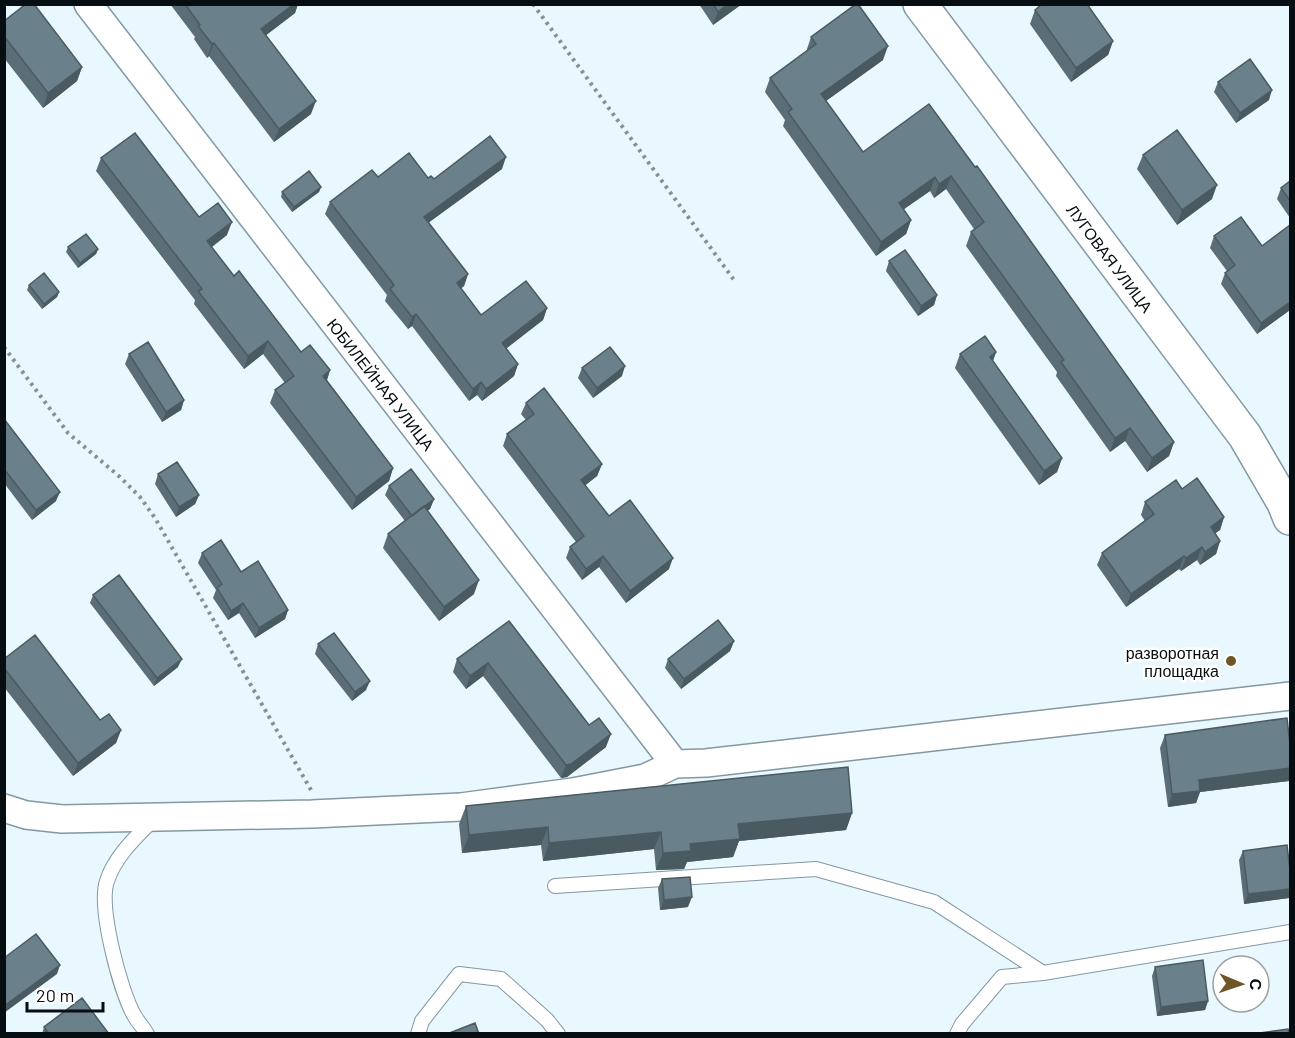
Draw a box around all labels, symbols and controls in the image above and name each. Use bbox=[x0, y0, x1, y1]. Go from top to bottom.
street label: ЛУГОВАЯ УЛИЦА bbox=[1063, 200, 1157, 316]
street label: ЮБИЛЕЙНАЯ УЛИЦА bbox=[324, 314, 439, 454]
place label: разворотная площадка bbox=[1126, 643, 1219, 680]
marker: разворотная площадка bbox=[1224, 654, 1238, 668]
north arrow bbox=[1211, 954, 1271, 1014]
scale bar bbox=[27, 975, 104, 1013]
text: С bbox=[1247, 978, 1266, 991]
text: 20 m bbox=[36, 984, 74, 1006]

